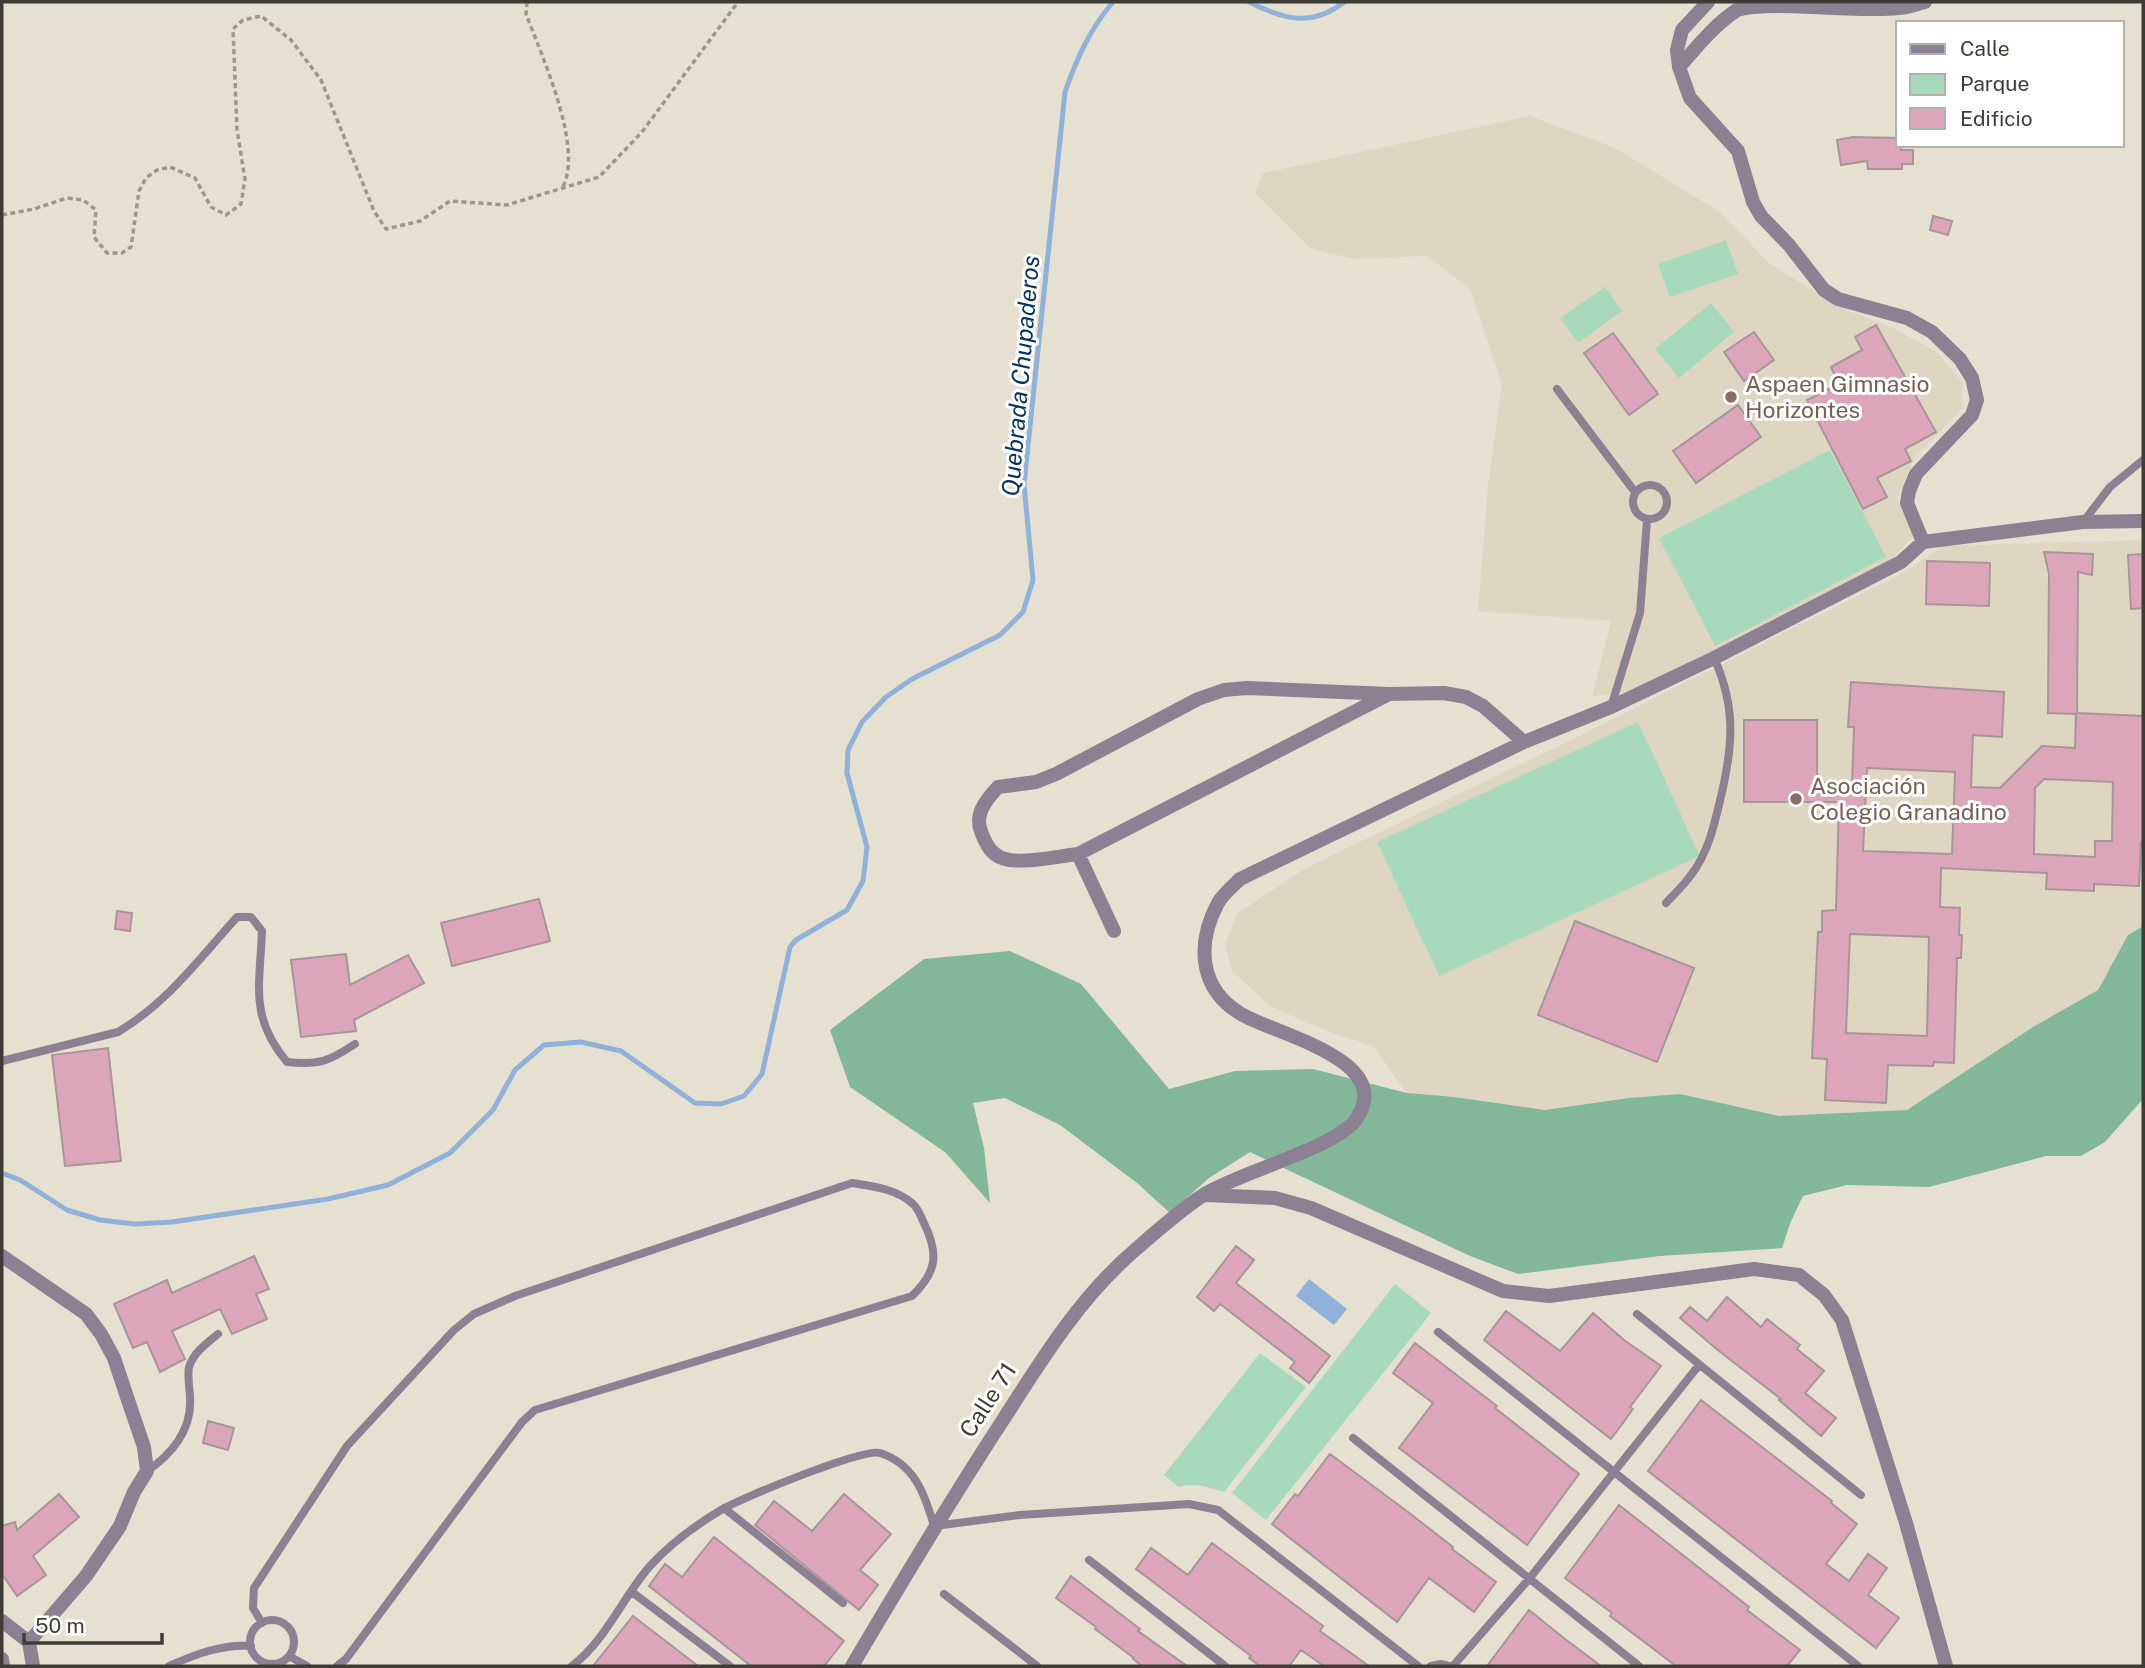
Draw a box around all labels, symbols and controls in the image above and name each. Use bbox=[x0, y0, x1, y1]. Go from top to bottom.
legend bbox=[1896, 21, 2124, 147]
text: Calle bbox=[1960, 36, 2010, 61]
text: Parque bbox=[1960, 71, 2029, 96]
text: Edificio bbox=[1960, 106, 2033, 131]
water label: Quebrada Chupaderos bbox=[996, 254, 1045, 497]
place label: Aspaen Gimnasio Horizontes bbox=[1745, 370, 1930, 423]
marker: Aspaen Gimnasio Horizontes bbox=[1723, 389, 1739, 405]
place label: Asociación Colegio Granadino bbox=[1810, 772, 2007, 825]
marker: Asociación Colegio Granadino bbox=[1788, 791, 1804, 807]
street label: Calle 71 bbox=[954, 1357, 1022, 1442]
scale bar bbox=[24, 1602, 163, 1646]
text: 50 m bbox=[35, 1613, 85, 1638]

